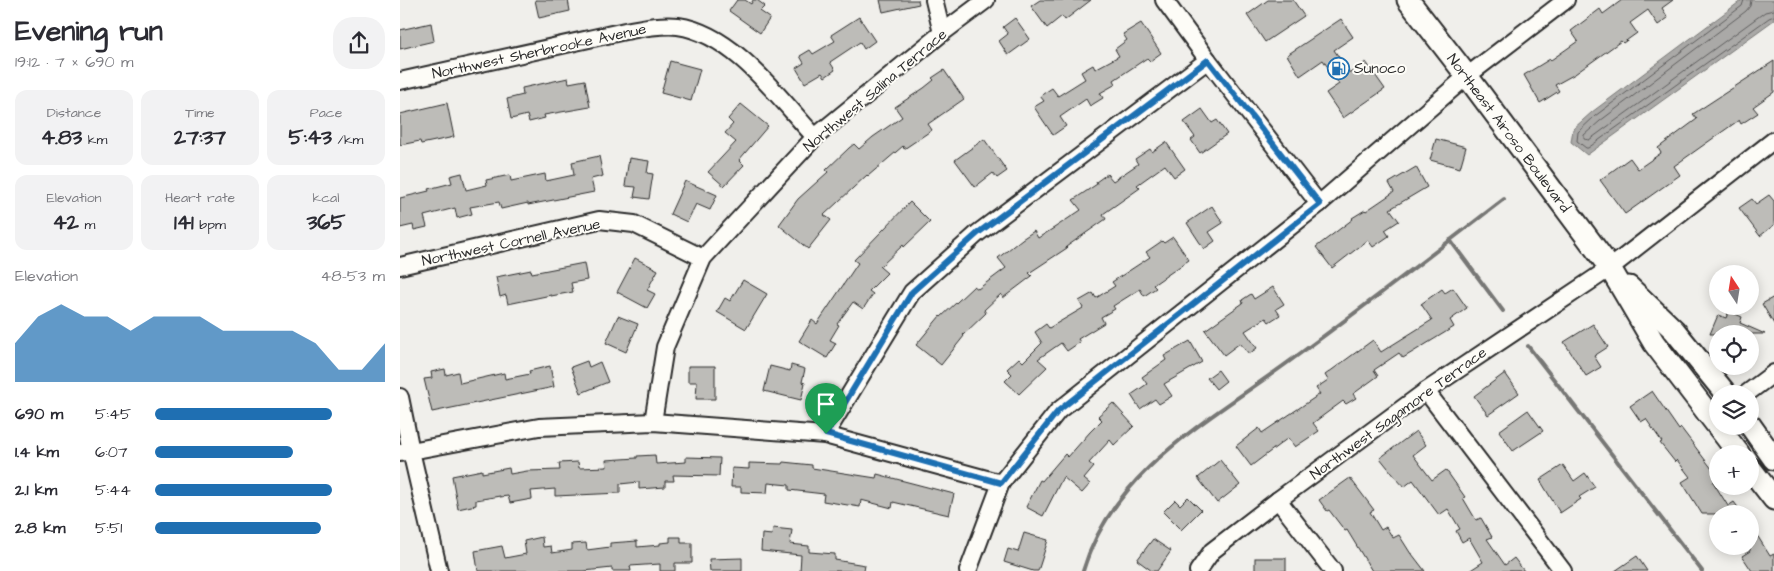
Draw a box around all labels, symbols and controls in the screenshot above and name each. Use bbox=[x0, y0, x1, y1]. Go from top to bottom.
text: Evening run bbox=[15, 12, 163, 51]
button: share bbox=[333, 17, 385, 69]
street label: Northwest Sherbrooke Avenue bbox=[430, 18, 648, 84]
street label: Northwest Salina Terrace bbox=[799, 24, 952, 157]
street label: Northeast Airoso Boulevard bbox=[1442, 49, 1576, 217]
text: 19:12 · 7 × 690 m bbox=[15, 51, 133, 73]
fuel station icon: Sunoco bbox=[1326, 56, 1350, 80]
place label: Sunoco bbox=[1354, 58, 1406, 79]
text: Distance bbox=[47, 103, 101, 123]
text: Time bbox=[185, 103, 215, 123]
text: Pace bbox=[310, 103, 342, 123]
text: 4.83 bbox=[41, 123, 82, 152]
text: 27:37 bbox=[174, 123, 226, 152]
text: 5:43 bbox=[289, 123, 332, 152]
text: km bbox=[82, 130, 107, 150]
text: /km bbox=[332, 130, 363, 150]
text: Elevation bbox=[46, 188, 102, 208]
text: Heart rate bbox=[165, 188, 235, 208]
text: kcal bbox=[313, 188, 339, 208]
text: 42 bbox=[53, 208, 79, 237]
text: 141 bbox=[174, 208, 194, 237]
text: 365 bbox=[307, 208, 345, 237]
street label: Northwest Cornell Avenue bbox=[420, 213, 602, 272]
text: m bbox=[79, 215, 95, 235]
text: bpm bbox=[194, 215, 226, 235]
text: Elevation bbox=[15, 265, 78, 287]
text: 48–53 m bbox=[320, 265, 385, 287]
north arrow bbox=[1709, 265, 1759, 315]
map controls bbox=[1709, 265, 1759, 555]
button: locate bbox=[1709, 325, 1759, 375]
street label: Northwest Sagamore Terrace bbox=[1306, 342, 1492, 486]
pin bbox=[805, 383, 847, 434]
button: layers bbox=[1709, 385, 1759, 435]
icon: arrive bbox=[812, 390, 840, 418]
text: 690 m bbox=[15, 403, 63, 425]
text: 5:45 bbox=[95, 403, 131, 425]
text: 1.4 km bbox=[15, 441, 59, 463]
text: 6:07 bbox=[95, 441, 128, 463]
button: + bbox=[1709, 445, 1759, 495]
text: 2.1 km bbox=[15, 479, 57, 501]
text: 5:44 bbox=[95, 479, 131, 501]
button: − bbox=[1709, 505, 1759, 555]
text: 2.8 km bbox=[15, 517, 65, 539]
text: 5:51 bbox=[95, 517, 122, 539]

